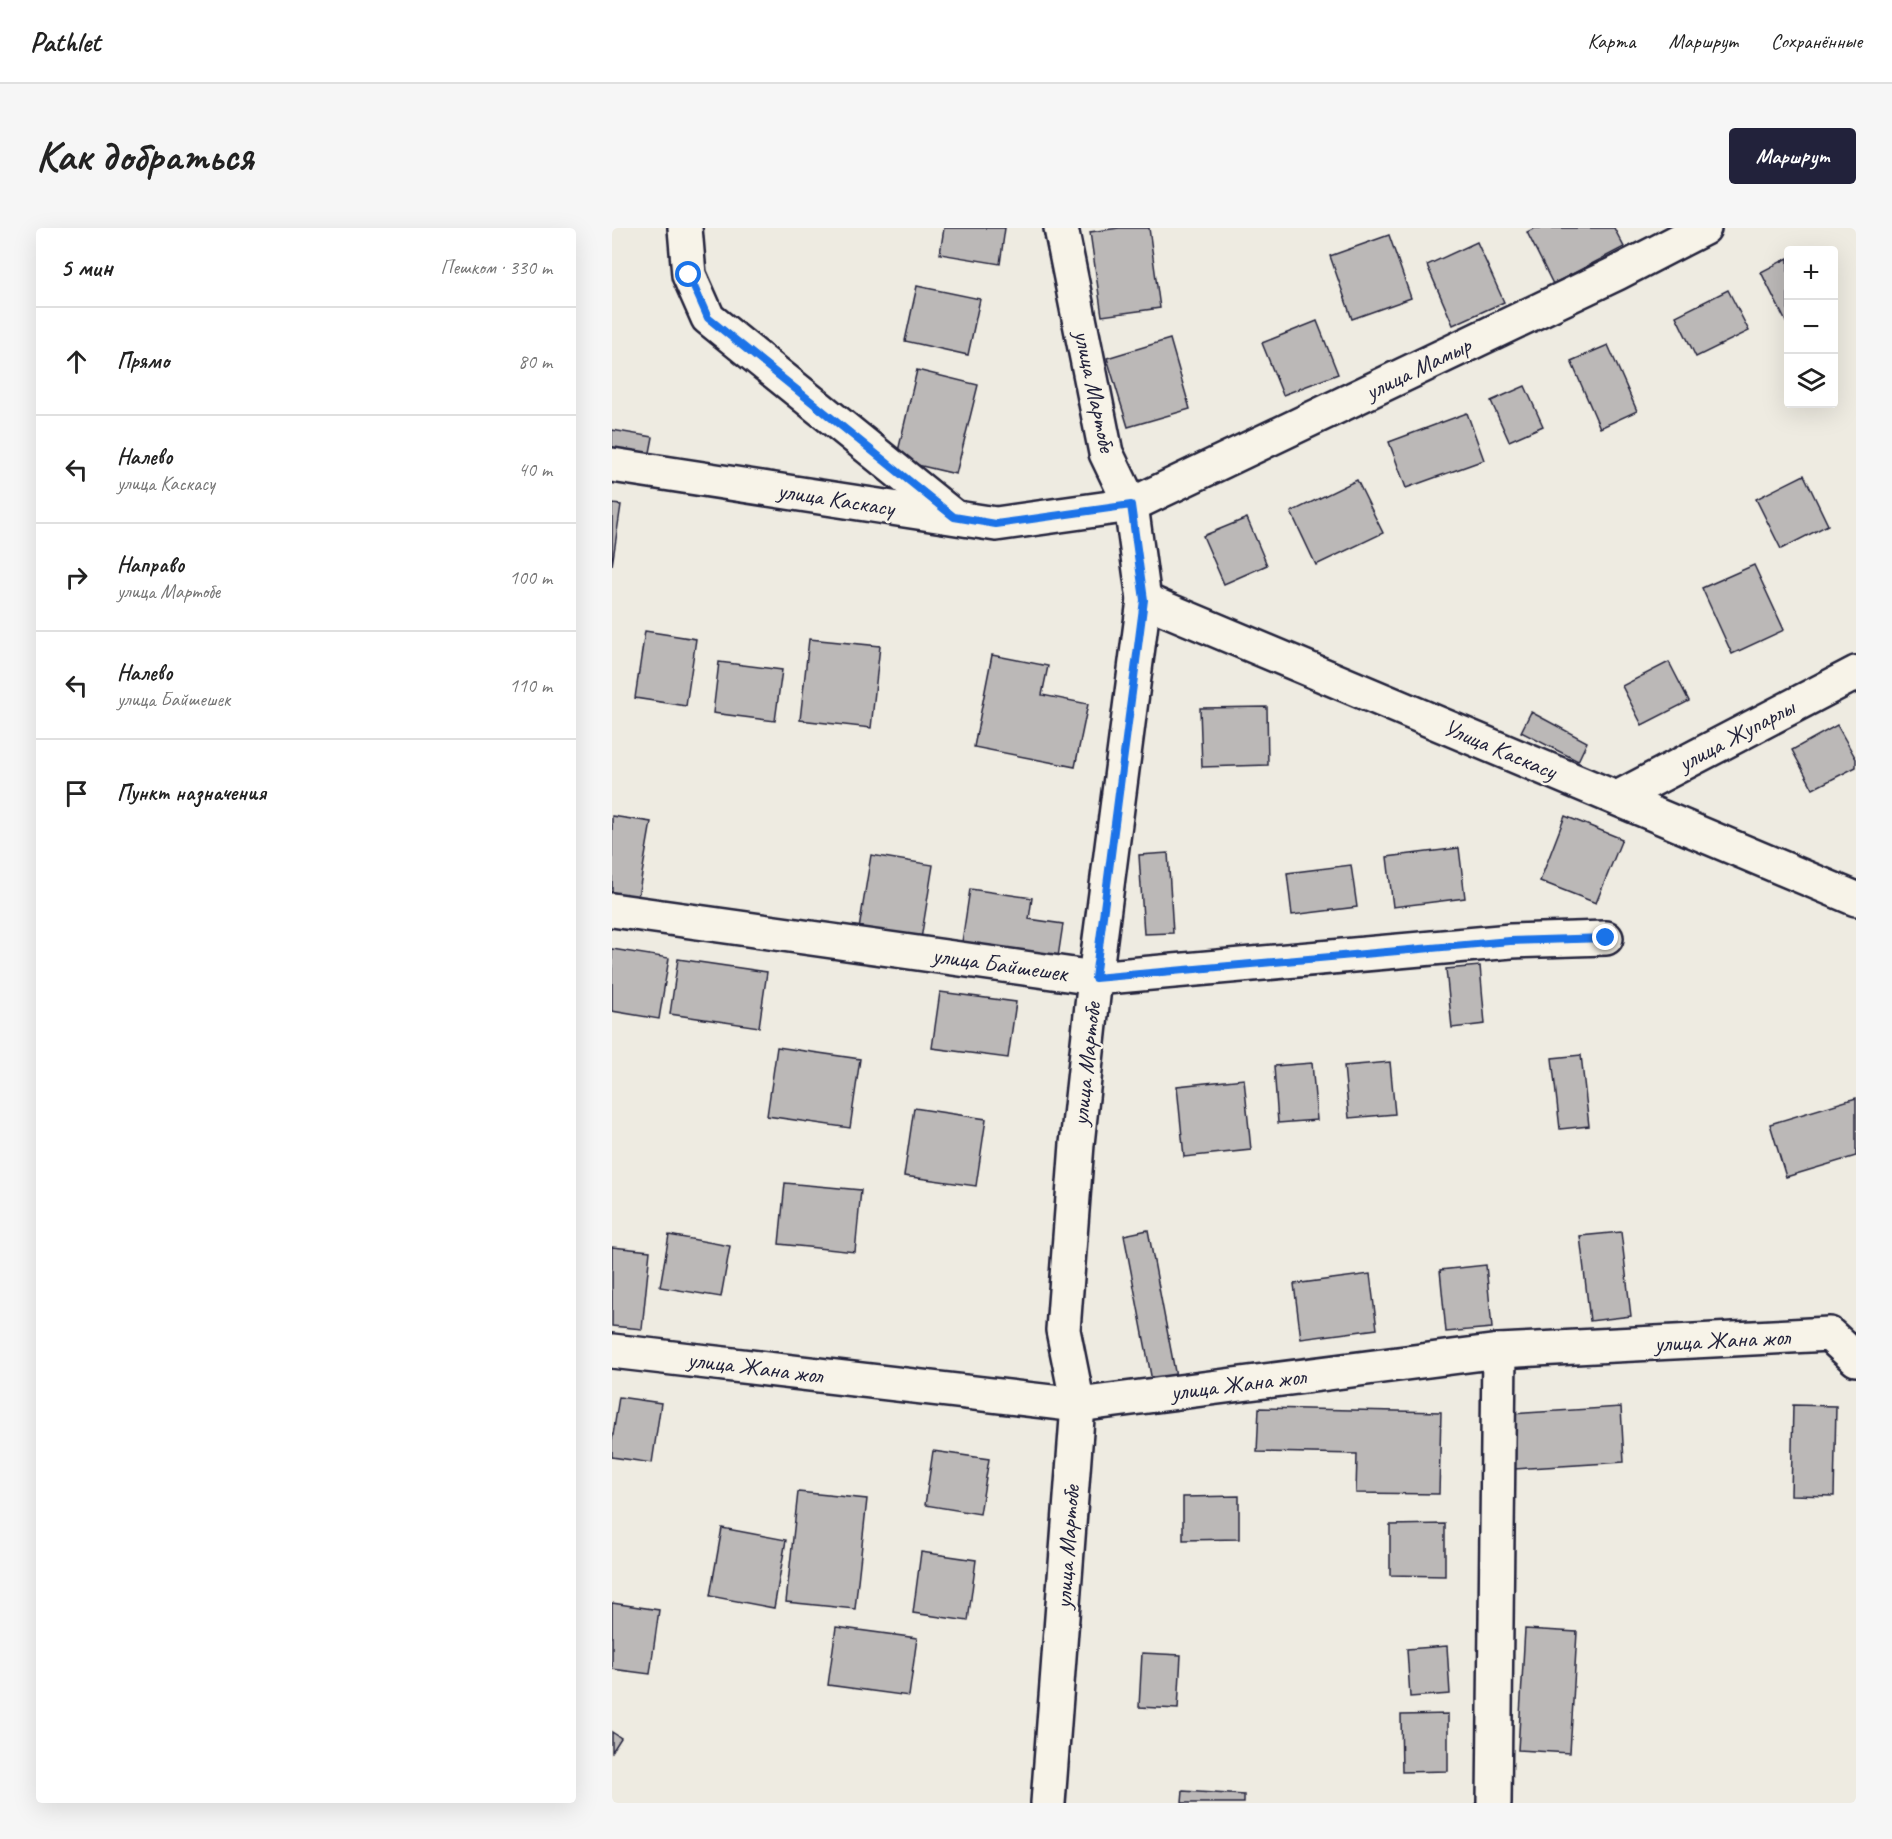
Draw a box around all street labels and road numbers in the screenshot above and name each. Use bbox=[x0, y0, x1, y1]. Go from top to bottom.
street label: улица Мартобе bbox=[1067, 325, 1123, 457]
street label: улица Мамыр bbox=[1358, 329, 1477, 407]
street label: улица Каскасу bbox=[774, 475, 898, 523]
street label: улица Жупарлы bbox=[1671, 691, 1801, 779]
street label: Улица Каскасу bbox=[1439, 712, 1563, 787]
street label: улица Байшешек bbox=[929, 939, 1072, 989]
street label: улица Мартобе bbox=[1064, 999, 1108, 1129]
street label: улица Жана жол bbox=[1652, 1321, 1792, 1359]
street label: улица Жана жол bbox=[684, 1344, 826, 1390]
street label: улица Жана жол bbox=[1167, 1361, 1309, 1407]
street label: улица Мартобе bbox=[1048, 1482, 1086, 1612]

